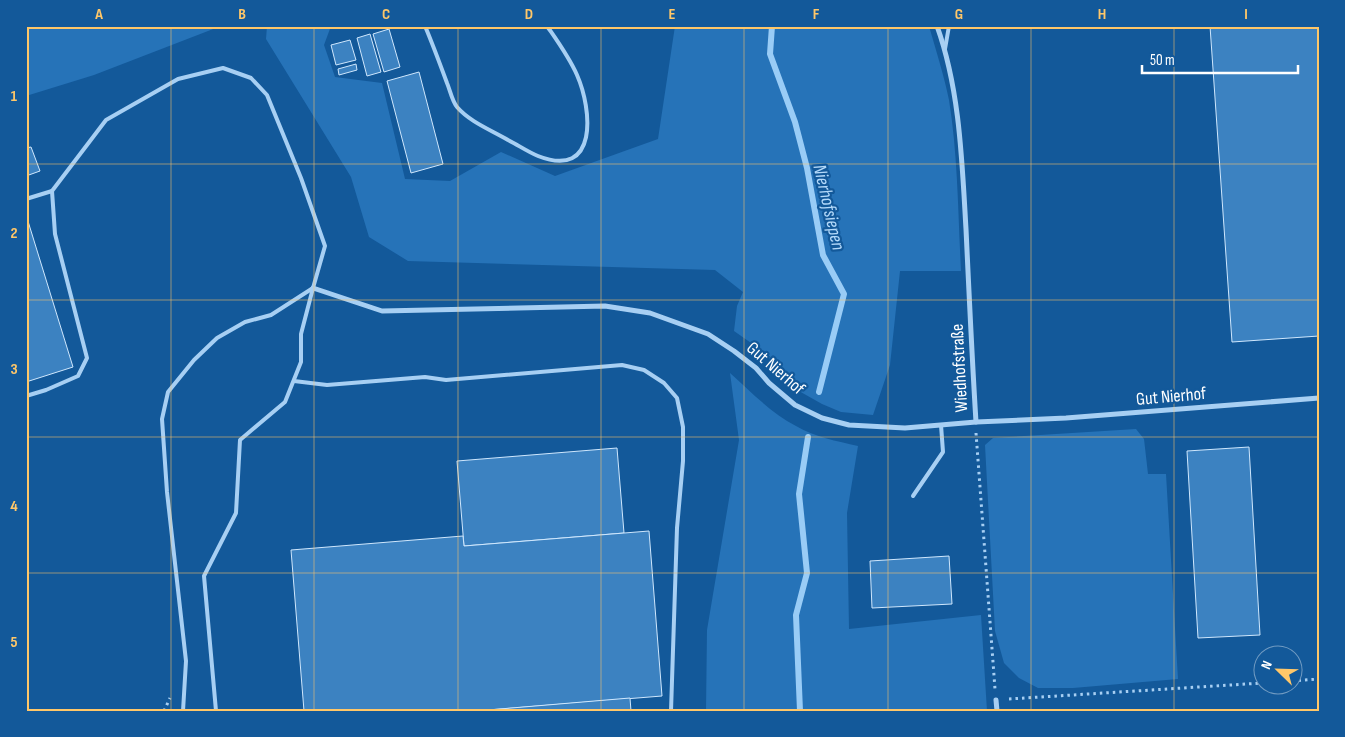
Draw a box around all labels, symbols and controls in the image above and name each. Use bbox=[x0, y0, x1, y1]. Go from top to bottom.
text: A bbox=[94, 5, 103, 24]
text: B bbox=[238, 5, 246, 24]
text: C bbox=[382, 5, 390, 24]
text: D bbox=[525, 5, 533, 24]
text: E bbox=[669, 5, 676, 24]
text: F bbox=[813, 5, 820, 24]
text: G bbox=[955, 5, 963, 24]
text: H bbox=[1098, 5, 1106, 24]
text: I bbox=[1244, 5, 1248, 24]
scale bar bbox=[1142, 42, 1299, 74]
text: 50 m bbox=[1150, 51, 1175, 70]
text: 1 bbox=[11, 87, 18, 106]
water label: Nierhofsiepen bbox=[808, 162, 850, 252]
text: 2 bbox=[10, 224, 18, 243]
street label: Wiedhofstraße bbox=[947, 323, 972, 413]
street label: Gut Nierhof bbox=[742, 337, 810, 400]
text: 3 bbox=[10, 360, 18, 379]
street label: Gut Nierhof bbox=[1135, 383, 1208, 410]
text: 4 bbox=[10, 497, 18, 516]
text: 5 bbox=[10, 633, 18, 652]
north arrow bbox=[1252, 644, 1302, 694]
text: N bbox=[1257, 658, 1276, 672]

